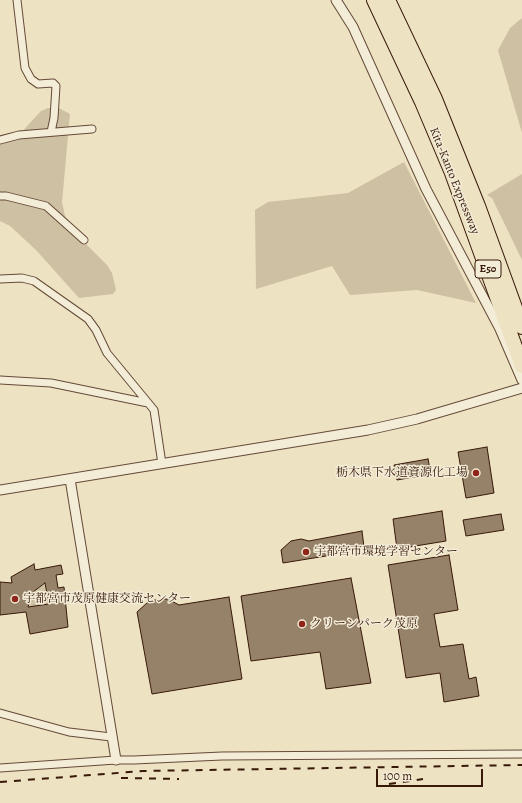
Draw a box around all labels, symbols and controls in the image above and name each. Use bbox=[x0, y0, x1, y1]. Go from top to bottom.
street label: Kita-Kanto Expressway bbox=[426, 125, 482, 237]
road number: E50 bbox=[475, 260, 501, 278]
place label: 栃木県下水道資源化工場 bbox=[336, 466, 468, 480]
marker: 栃木県下水道資源化工場 bbox=[471, 468, 481, 478]
place label: 宇都宮市環境学習センター bbox=[314, 545, 458, 559]
marker: 宇都宮市環境学習センター bbox=[301, 547, 311, 557]
place label: 宇都宮市茂原健康交流センター bbox=[23, 592, 191, 606]
marker: 宇都宮市茂原健康交流センター bbox=[10, 594, 20, 604]
place label: クリーンパーク茂原 bbox=[310, 617, 418, 631]
marker: クリーンパーク茂原 bbox=[297, 619, 307, 629]
scale bar bbox=[378, 761, 485, 787]
text: 100 m bbox=[383, 768, 412, 784]

